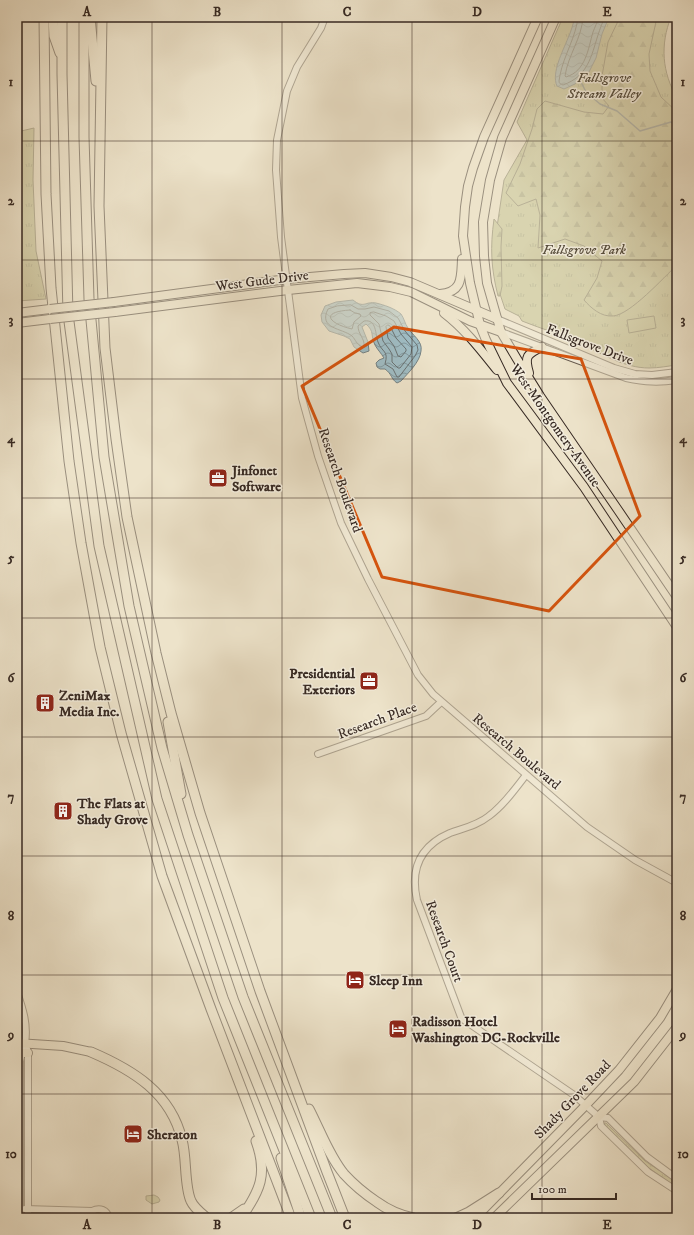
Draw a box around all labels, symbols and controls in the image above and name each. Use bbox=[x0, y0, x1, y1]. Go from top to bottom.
text: A bbox=[82, 4, 92, 20]
text: B bbox=[213, 4, 221, 20]
text: C bbox=[343, 4, 352, 20]
text: D bbox=[472, 4, 482, 20]
text: E bbox=[602, 4, 612, 20]
park label: Fallsgrove Stream Valley bbox=[566, 69, 642, 103]
text: 1 bbox=[9, 74, 14, 90]
text: 1 bbox=[681, 74, 686, 90]
text: 2 bbox=[8, 193, 15, 209]
text: 2 bbox=[680, 193, 687, 209]
park label: Fallsgrove Park bbox=[542, 241, 626, 259]
street label: West Gude Drive bbox=[214, 266, 310, 296]
text: 3 bbox=[9, 312, 14, 328]
text: 3 bbox=[681, 312, 686, 328]
street label: Fallsgrove Drive bbox=[543, 320, 636, 370]
street label: West Montgomery Avenue bbox=[505, 360, 605, 491]
street label: Research Boulevard bbox=[314, 426, 366, 535]
text: 4 bbox=[6, 431, 15, 448]
text: 4 bbox=[678, 431, 687, 448]
place label: Jinfonet Software bbox=[230, 462, 281, 496]
office icon: Jinfonet Software bbox=[207, 467, 229, 489]
text: 5 bbox=[7, 550, 15, 566]
text: 5 bbox=[679, 550, 687, 566]
place label: Presidential Exteriors bbox=[289, 665, 356, 699]
text: 6 bbox=[8, 670, 16, 686]
office icon: Presidential Exteriors bbox=[358, 670, 380, 692]
text: 6 bbox=[680, 670, 688, 686]
place label: ZeniMax Media Inc. bbox=[59, 687, 119, 721]
building icon: ZeniMax Media Inc. bbox=[34, 692, 56, 714]
street label: Research Place bbox=[335, 698, 420, 744]
street label: Research Boulevard bbox=[469, 710, 564, 794]
text: 7 bbox=[8, 789, 15, 805]
text: 7 bbox=[680, 789, 687, 805]
place label: The Flats at Shady Grove bbox=[76, 795, 148, 829]
building icon: The Flats at Shady Grove bbox=[52, 800, 74, 822]
street label: Research Court bbox=[421, 898, 467, 985]
text: 8 bbox=[8, 908, 15, 924]
text: 8 bbox=[680, 908, 687, 924]
hotel icon: Sleep Inn bbox=[344, 969, 366, 991]
place label: Sleep Inn bbox=[369, 972, 423, 990]
place label: Radisson Hotel Washington DC-Rockville bbox=[411, 1013, 560, 1047]
hotel icon: Radisson Hotel Washington DC-Rockville bbox=[387, 1018, 409, 1040]
text: 9 bbox=[7, 1027, 14, 1043]
text: 9 bbox=[679, 1027, 686, 1043]
street label: Shady Grove Road bbox=[531, 1056, 615, 1143]
hotel icon: Sheraton bbox=[122, 1123, 144, 1145]
place label: Sheraton bbox=[147, 1126, 198, 1144]
text: 10 bbox=[5, 1146, 17, 1162]
text: 10 bbox=[677, 1146, 689, 1162]
scale bar bbox=[532, 1175, 616, 1201]
text: 100 m bbox=[538, 1182, 567, 1197]
text: A bbox=[82, 1217, 92, 1233]
text: B bbox=[213, 1217, 221, 1233]
text: C bbox=[343, 1217, 352, 1233]
text: D bbox=[472, 1217, 482, 1233]
text: E bbox=[602, 1217, 612, 1233]

